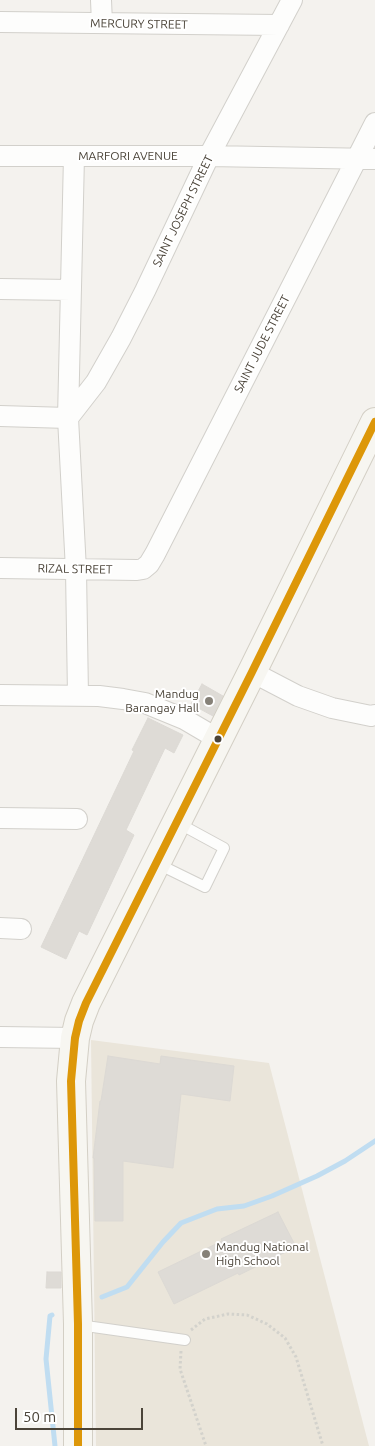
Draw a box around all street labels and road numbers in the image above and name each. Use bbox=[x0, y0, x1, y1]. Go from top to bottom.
street label: MERCURY STREET bbox=[90, 16, 188, 32]
street label: MARFORI AVENUE bbox=[78, 149, 178, 163]
street label: SAINT JOSEPH STREET bbox=[150, 153, 216, 269]
street label: SAINT JUDE STREET bbox=[231, 293, 293, 395]
street label: RIZAL STREET bbox=[37, 561, 113, 577]

